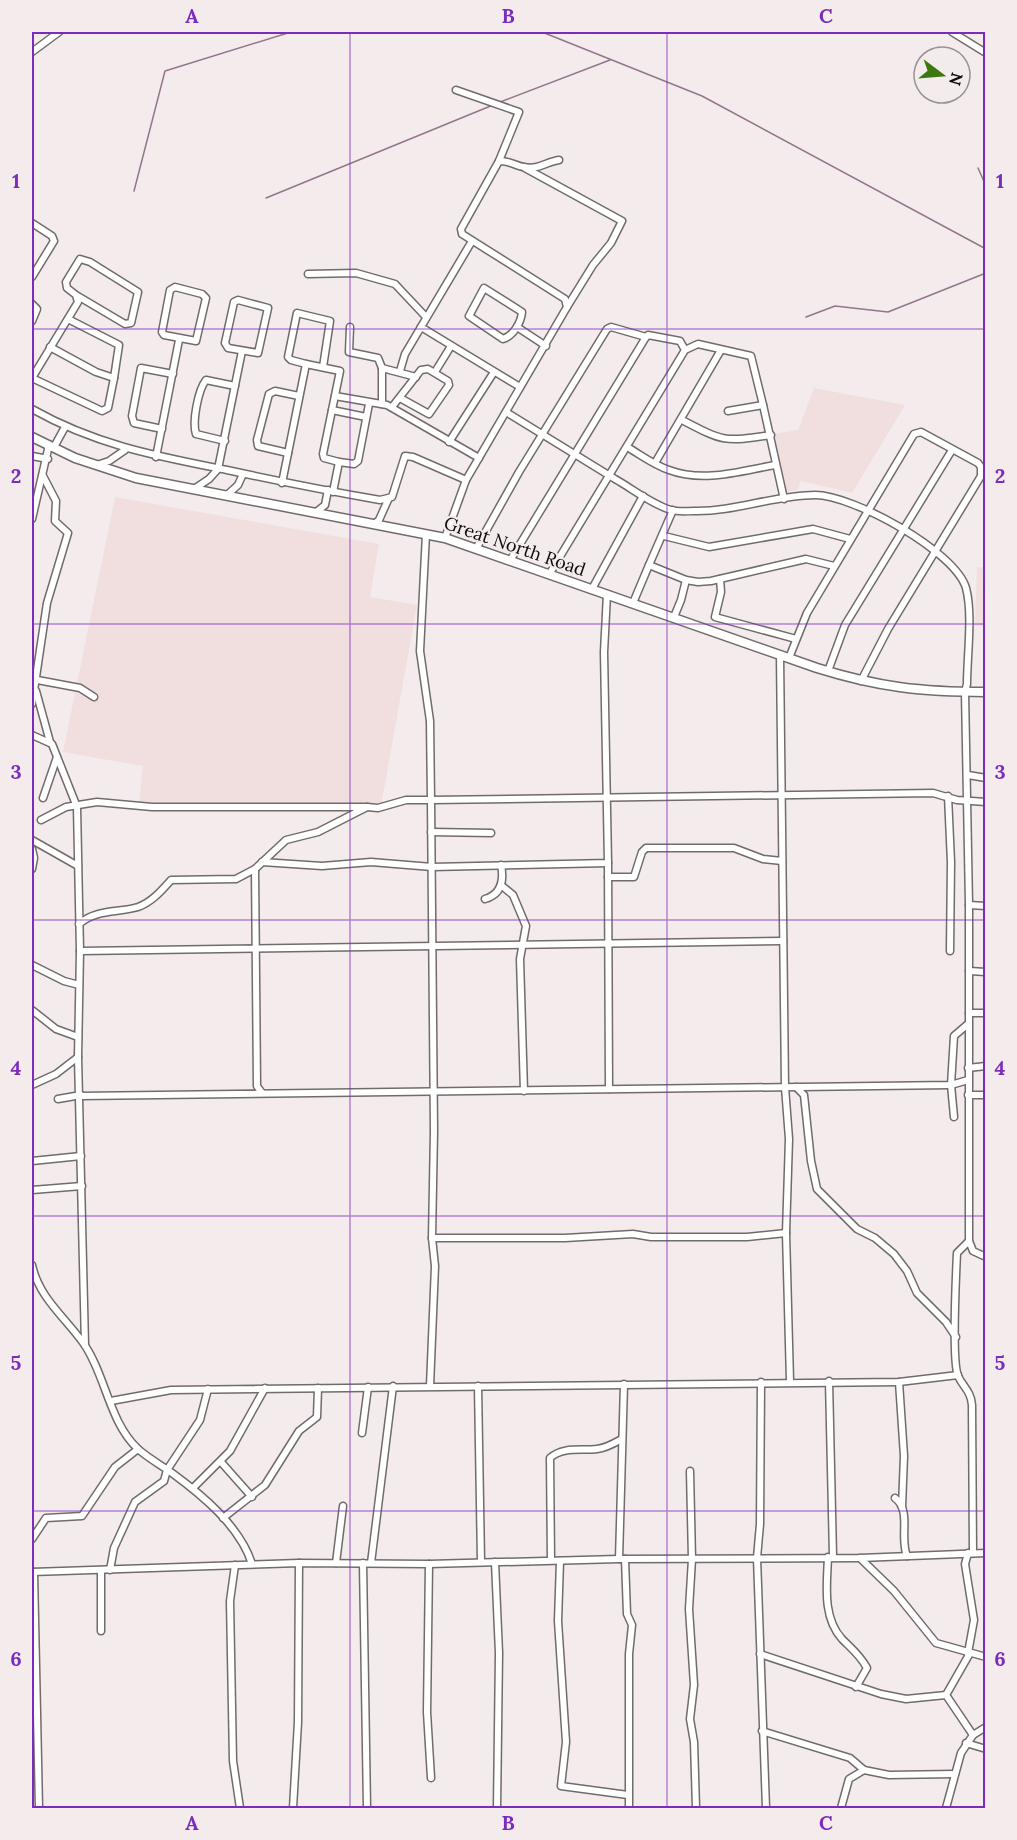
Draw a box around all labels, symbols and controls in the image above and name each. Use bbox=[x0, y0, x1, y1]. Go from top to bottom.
text: A bbox=[185, 3, 199, 28]
text: B bbox=[501, 3, 515, 28]
text: C bbox=[819, 3, 833, 28]
north arrow bbox=[912, 45, 972, 105]
text: N bbox=[945, 70, 968, 88]
text: 1 bbox=[12, 168, 20, 193]
text: 1 bbox=[996, 168, 1004, 193]
text: 2 bbox=[11, 463, 21, 488]
text: 2 bbox=[995, 463, 1005, 488]
street label: Great North Road bbox=[441, 511, 589, 581]
text: 3 bbox=[10, 759, 22, 784]
text: 3 bbox=[994, 759, 1006, 784]
text: 4 bbox=[11, 1055, 22, 1080]
text: 4 bbox=[995, 1055, 1006, 1080]
text: 5 bbox=[11, 1350, 22, 1375]
text: 5 bbox=[995, 1350, 1006, 1375]
text: 6 bbox=[10, 1646, 22, 1671]
text: 6 bbox=[994, 1646, 1006, 1671]
text: A bbox=[185, 1810, 199, 1835]
text: B bbox=[501, 1810, 515, 1835]
text: C bbox=[819, 1810, 833, 1835]

